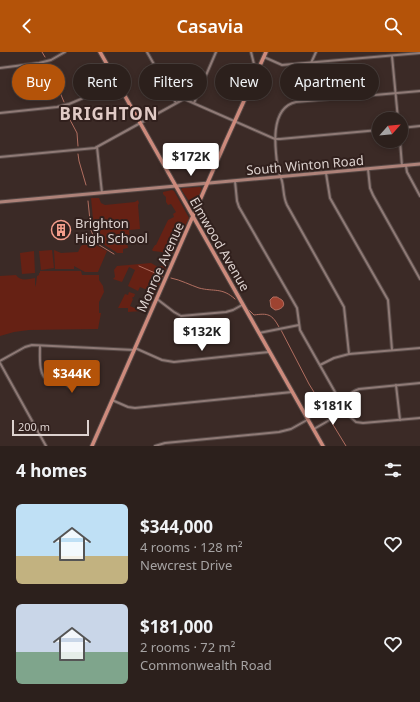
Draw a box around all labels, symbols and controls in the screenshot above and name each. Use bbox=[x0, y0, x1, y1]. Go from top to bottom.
text: Casavia bbox=[177, 14, 243, 38]
icon: back bbox=[16, 15, 38, 37]
icon: search bbox=[382, 15, 404, 37]
chip: Buy bbox=[12, 64, 65, 100]
chip: Rent bbox=[73, 64, 131, 100]
chip: Filters bbox=[139, 64, 207, 100]
chip: New bbox=[215, 64, 272, 100]
chip: Apartment bbox=[280, 64, 379, 100]
district label: BRIGHTON bbox=[59, 102, 159, 125]
north arrow bbox=[372, 112, 408, 148]
map controls bbox=[372, 112, 408, 148]
pin: $172K bbox=[163, 143, 219, 177]
text: $172K bbox=[172, 147, 210, 165]
street label: South Winton Road bbox=[246, 151, 364, 179]
street label: Elmwood Avenue bbox=[186, 194, 254, 294]
place label: Brighton High School bbox=[75, 214, 148, 247]
building icon: Brighton High School bbox=[50, 219, 72, 241]
street label: Monroe Avenue bbox=[132, 219, 188, 315]
pin: $132K bbox=[174, 318, 230, 352]
text: $132K bbox=[183, 322, 221, 340]
pin: $344K bbox=[44, 360, 100, 394]
text: $344K bbox=[53, 364, 91, 382]
pin: $181K bbox=[305, 392, 361, 426]
text: $181K bbox=[314, 396, 352, 414]
scale bar bbox=[12, 418, 89, 437]
text: 200 m bbox=[18, 419, 50, 434]
text: 4 homes bbox=[16, 459, 87, 482]
icon: filters bbox=[382, 459, 404, 481]
text: $344,000 bbox=[140, 515, 213, 538]
icon: home bbox=[48, 520, 96, 568]
icon: heart bbox=[382, 533, 404, 555]
text: 4 rooms · 128 m² bbox=[140, 538, 243, 556]
text: Newcrest Drive bbox=[140, 556, 232, 574]
text: $181,000 bbox=[140, 615, 213, 638]
icon: home bbox=[48, 620, 96, 668]
icon: heart bbox=[382, 633, 404, 655]
text: 2 rooms · 72 m² bbox=[140, 638, 235, 656]
text: Commonwealth Road bbox=[140, 656, 272, 674]

